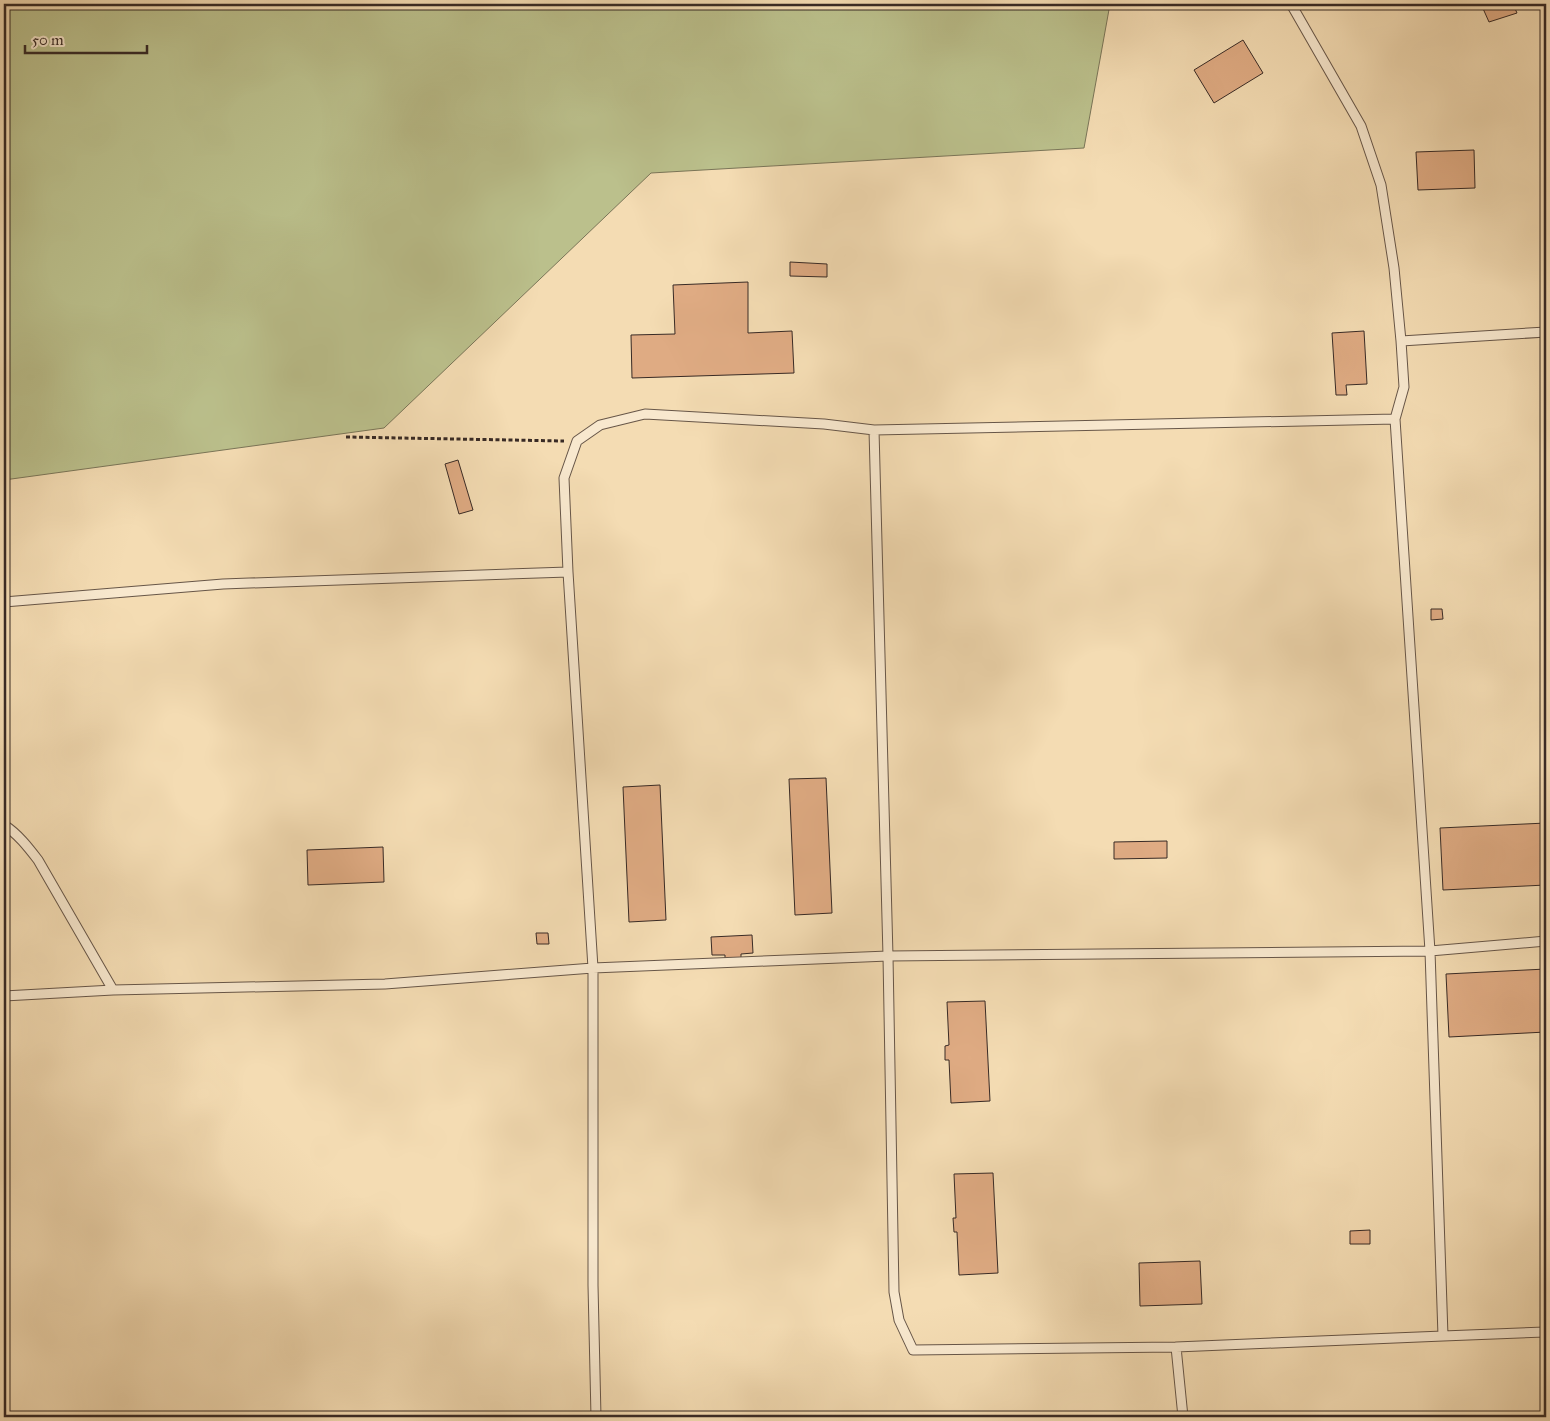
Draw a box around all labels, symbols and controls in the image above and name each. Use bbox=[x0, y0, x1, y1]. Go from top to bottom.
scale bar bbox=[25, 22, 148, 54]
text: 50 m bbox=[32, 31, 64, 49]

